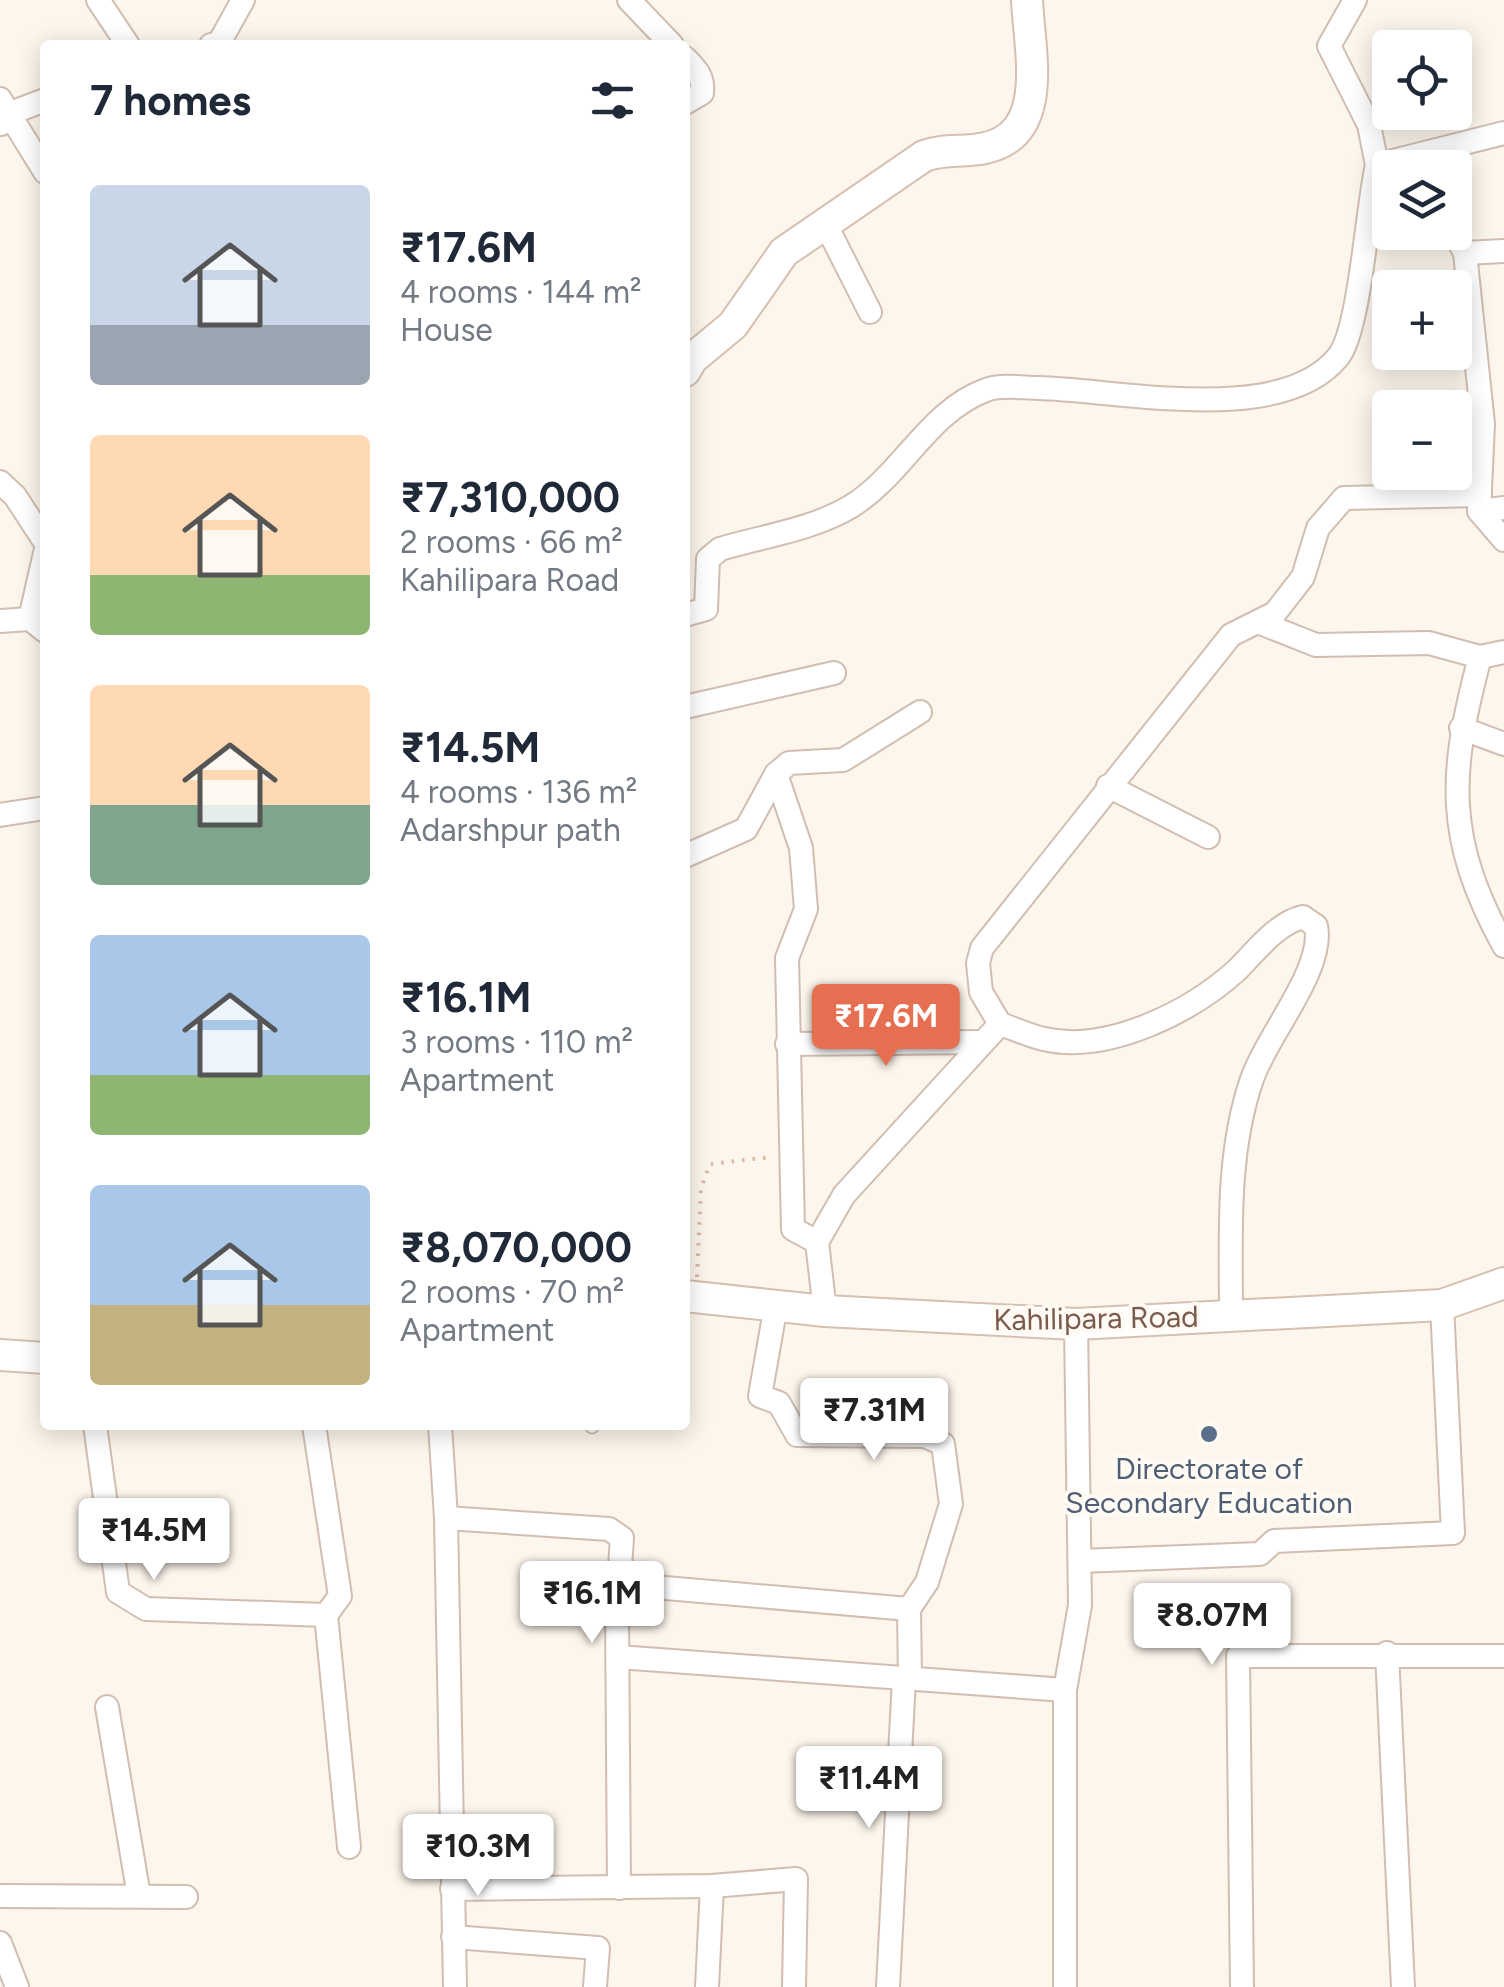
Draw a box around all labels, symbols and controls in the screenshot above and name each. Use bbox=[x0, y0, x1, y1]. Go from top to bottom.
map controls bbox=[1372, 30, 1472, 490]
button: locate bbox=[1372, 30, 1472, 130]
icon: filters bbox=[585, 73, 640, 128]
text: 7 homes bbox=[90, 75, 251, 126]
button: layers bbox=[1372, 150, 1472, 250]
text: ₹17.6M bbox=[400, 222, 537, 273]
icon: home bbox=[170, 225, 290, 345]
button: + bbox=[1372, 270, 1472, 370]
text: 4 rooms · 144 m² bbox=[400, 273, 641, 311]
text: House bbox=[400, 311, 493, 349]
button: − bbox=[1372, 390, 1472, 490]
text: ₹7,310,000 bbox=[400, 472, 620, 523]
icon: home bbox=[170, 475, 290, 595]
text: 2 rooms · 66 m² bbox=[400, 523, 623, 561]
text: Kahilipara Road bbox=[400, 561, 619, 599]
text: ₹14.5M bbox=[400, 722, 540, 773]
icon: home bbox=[170, 725, 290, 845]
text: 4 rooms · 136 m² bbox=[400, 773, 637, 811]
text: Adarshpur path bbox=[400, 811, 621, 849]
text: ₹16.1M bbox=[400, 972, 531, 1023]
icon: home bbox=[170, 975, 290, 1095]
pin: ₹17.6M bbox=[805, 984, 967, 1069]
text: ₹17.6M bbox=[834, 997, 938, 1035]
text: 3 rooms · 110 m² bbox=[400, 1023, 633, 1061]
text: Apartment bbox=[400, 1061, 554, 1099]
text: ₹8,070,000 bbox=[400, 1222, 632, 1273]
icon: home bbox=[170, 1225, 290, 1345]
text: 2 rooms · 70 m² bbox=[400, 1273, 624, 1311]
street label: Kahilipara Road bbox=[993, 1298, 1199, 1338]
text: Apartment bbox=[400, 1311, 554, 1349]
pin: ₹7.31M bbox=[793, 1378, 955, 1463]
text: ₹7.31M bbox=[822, 1391, 926, 1429]
marker: Directorate of Secondary Education bbox=[1198, 1423, 1220, 1445]
place label: Directorate of Secondary Education bbox=[1065, 1450, 1353, 1521]
pin: ₹14.5M bbox=[73, 1498, 235, 1583]
text: ₹14.5M bbox=[101, 1511, 207, 1549]
pin: ₹16.1M bbox=[511, 1561, 673, 1646]
text: ₹16.1M bbox=[542, 1574, 642, 1612]
pin: ₹8.07M bbox=[1131, 1583, 1293, 1668]
text: ₹8.07M bbox=[1156, 1596, 1268, 1634]
pin: ₹11.4M bbox=[788, 1746, 950, 1831]
text: ₹11.4M bbox=[818, 1759, 920, 1797]
pin: ₹10.3M bbox=[397, 1814, 559, 1899]
text: ₹10.3M bbox=[425, 1827, 531, 1865]

